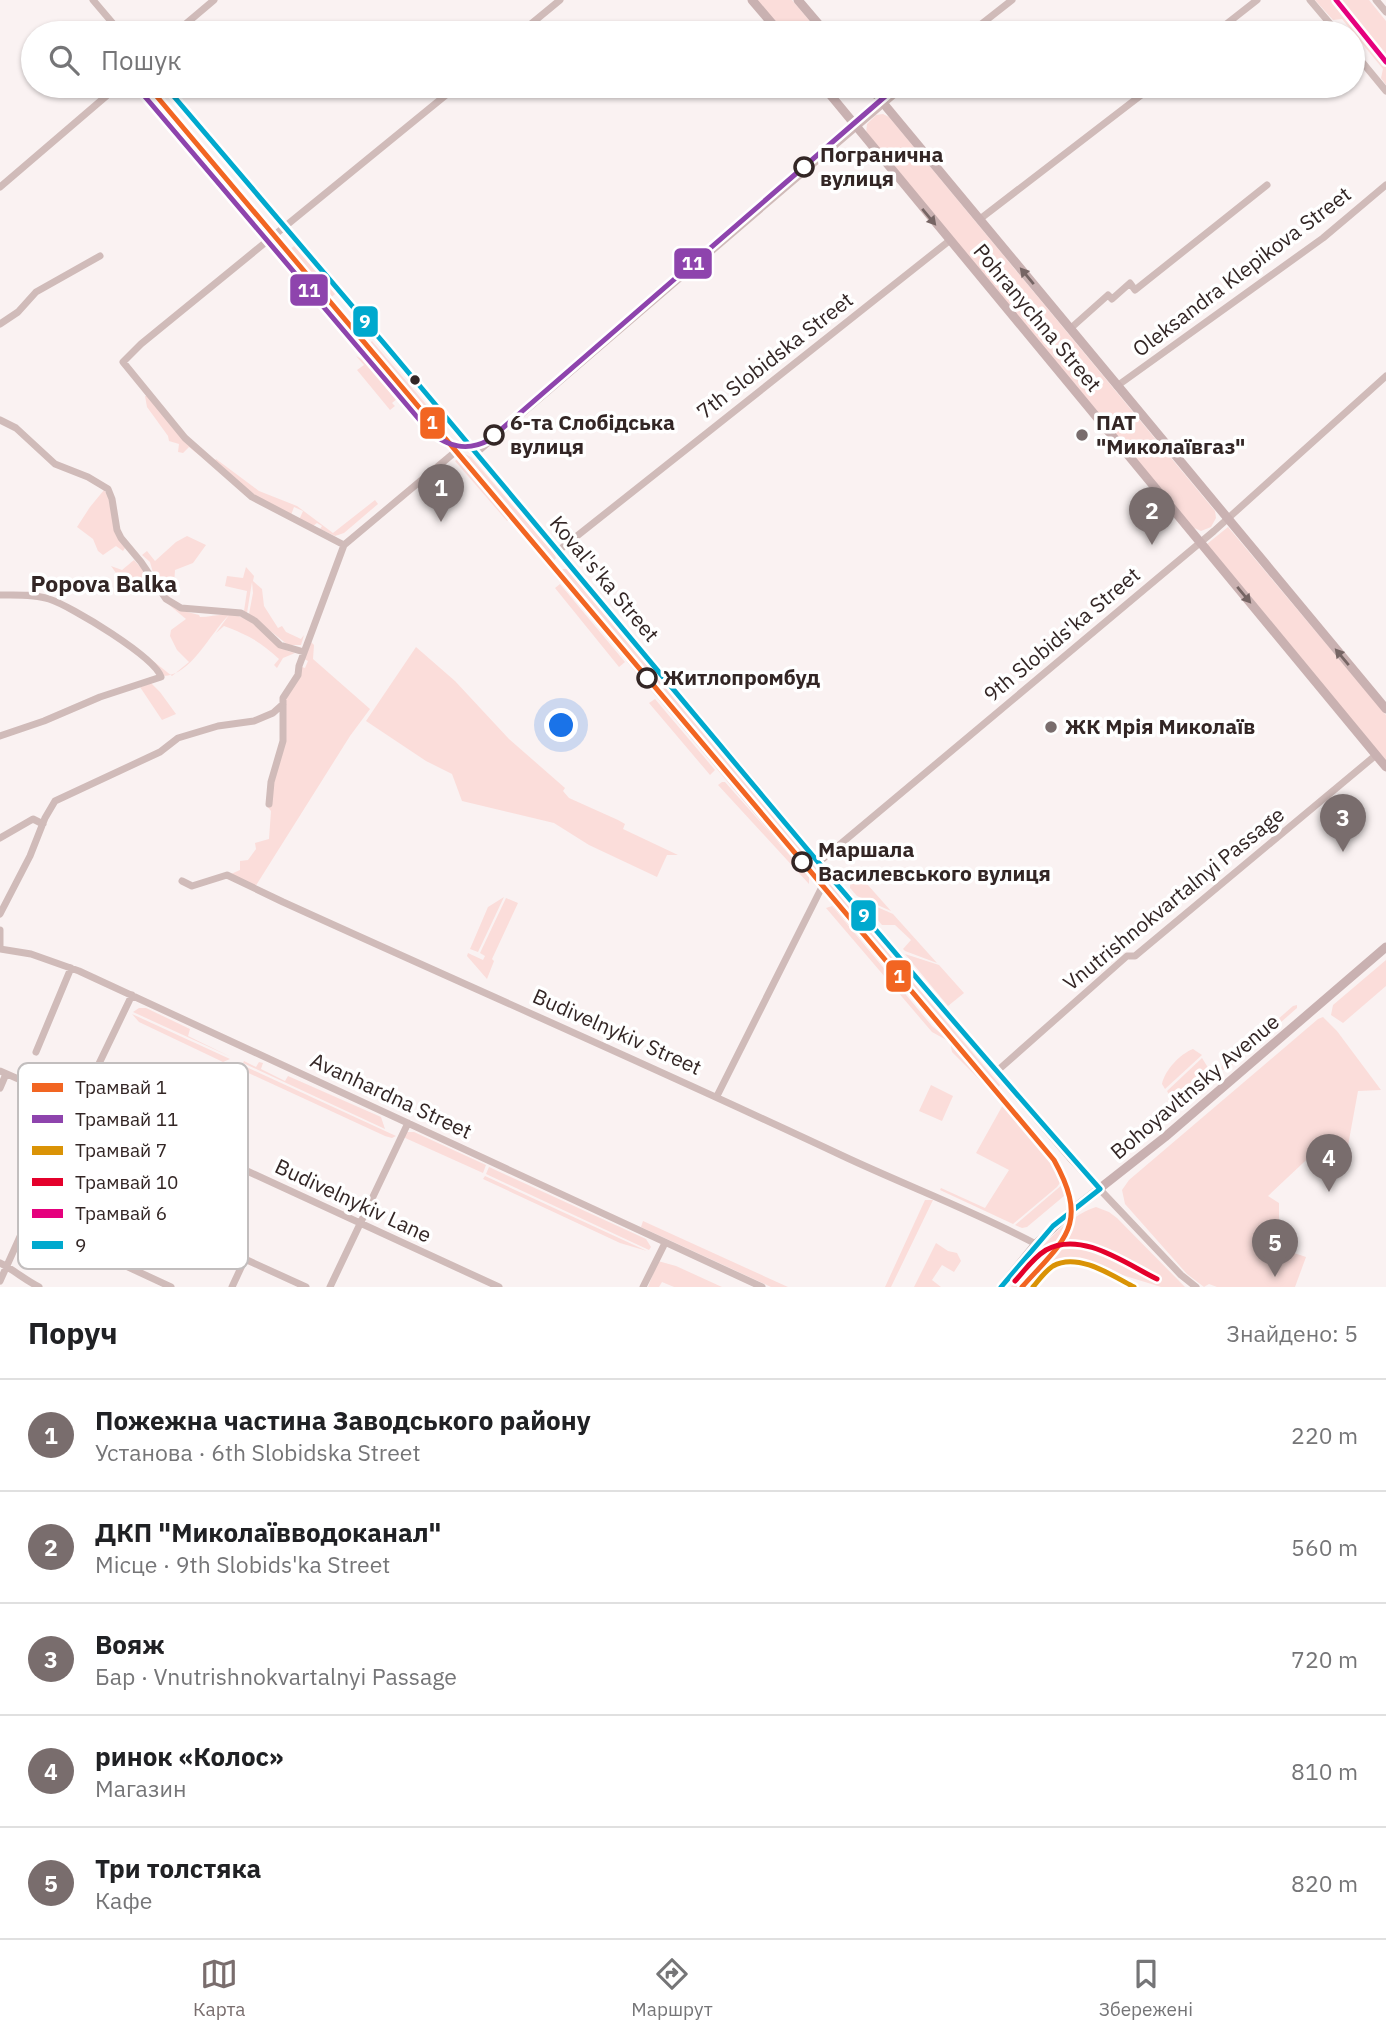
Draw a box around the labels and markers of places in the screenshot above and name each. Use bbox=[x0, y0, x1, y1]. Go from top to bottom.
place label: Погранична вулиця bbox=[820, 140, 943, 192]
marker: Погранична вулиця bbox=[794, 157, 814, 177]
unlabelled marker bbox=[408, 373, 422, 387]
place label: 6-та Слобідська вулиця bbox=[510, 408, 675, 460]
place label: ПАТ "Миколаївгаз" bbox=[1096, 408, 1245, 460]
marker: 6-та Слобідська вулиця bbox=[484, 425, 504, 445]
marker: ПАТ "Миколаївгаз" bbox=[1074, 427, 1090, 443]
pin: 1 bbox=[418, 464, 464, 522]
pin: 2 bbox=[1129, 487, 1175, 545]
place label: Житлопромбуд bbox=[663, 663, 820, 691]
marker: Житлопромбуд bbox=[637, 668, 657, 688]
place label: ЖК Мрія Миколаїв bbox=[1065, 712, 1255, 740]
marker: ЖК Мрія Миколаїв bbox=[1043, 719, 1059, 735]
pin: 3 bbox=[1320, 794, 1366, 852]
place label: Маршала Василевського вулиця bbox=[818, 835, 1051, 887]
marker: Маршала Василевського вулиця bbox=[792, 852, 812, 872]
pin: 4 bbox=[1306, 1134, 1352, 1192]
pin: 5 bbox=[1252, 1219, 1298, 1277]

